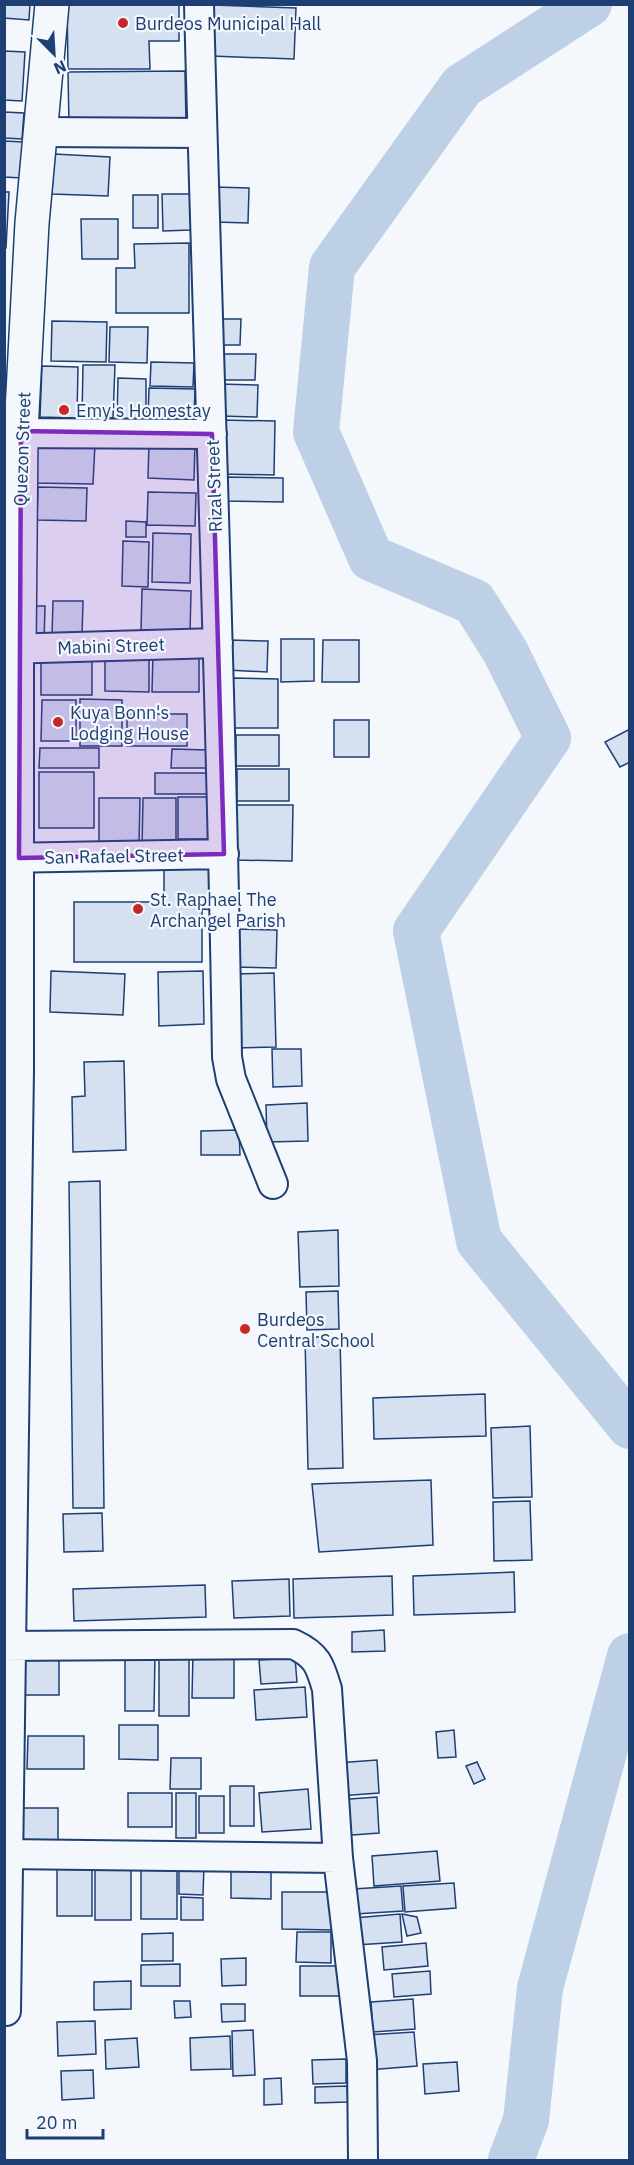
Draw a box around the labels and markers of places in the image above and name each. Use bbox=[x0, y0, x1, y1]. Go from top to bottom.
place label: Burdeos Municipal Hall bbox=[135, 12, 321, 35]
marker: Burdeos Municipal Hall bbox=[116, 16, 130, 30]
place label: Emy's Homestay bbox=[76, 399, 211, 422]
marker: Emy's Homestay bbox=[57, 403, 71, 417]
place label: Kuya Bonn's Lodging House bbox=[70, 701, 189, 745]
marker: Kuya Bonn's Lodging House bbox=[51, 715, 65, 729]
place label: St. Raphael The Archangel Parish bbox=[150, 888, 286, 932]
marker: St. Raphael The Archangel Parish bbox=[131, 902, 145, 916]
place label: Burdeos Central School bbox=[257, 1308, 375, 1352]
marker: Burdeos Central School bbox=[238, 1322, 252, 1336]

